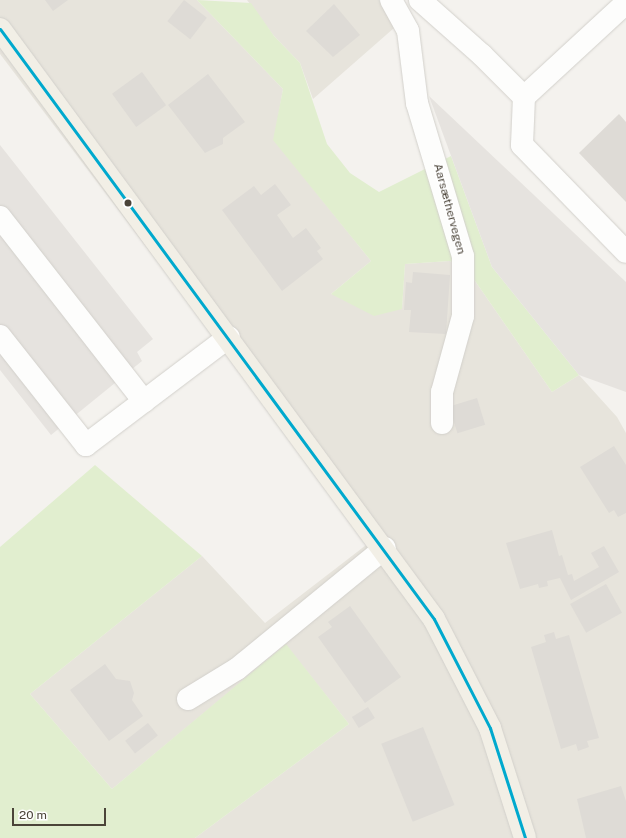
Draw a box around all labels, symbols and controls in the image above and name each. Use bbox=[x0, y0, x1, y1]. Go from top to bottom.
street label: Aarsæthervegen bbox=[430, 162, 468, 256]
unlabelled marker bbox=[123, 198, 133, 208]
scale bar bbox=[14, 800, 108, 826]
text: 20 m bbox=[19, 808, 47, 822]

